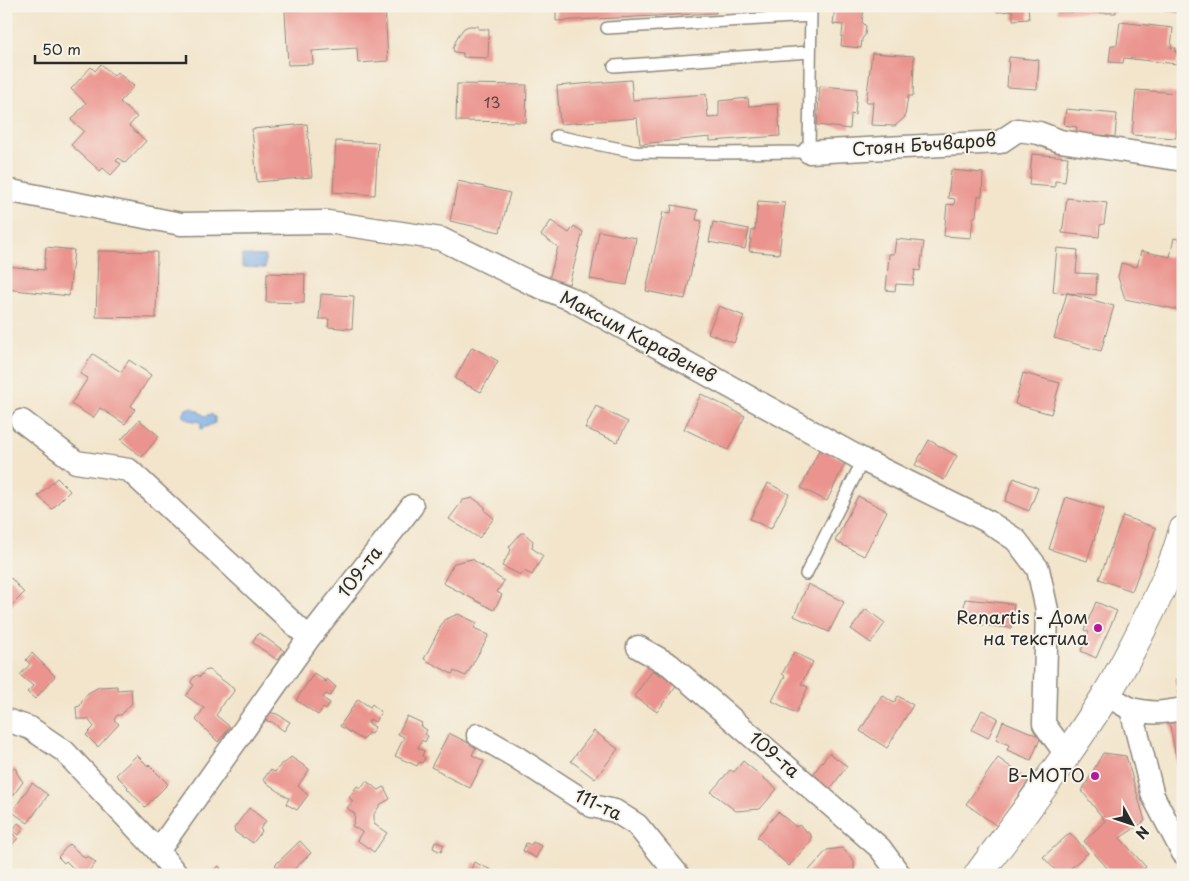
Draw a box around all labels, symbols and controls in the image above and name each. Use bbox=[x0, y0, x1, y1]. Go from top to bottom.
scale bar bbox=[35, 32, 186, 64]
text: 50 m bbox=[42, 37, 81, 60]
house number: 13 bbox=[484, 90, 500, 113]
street label: Стоян Бъчваров bbox=[851, 125, 997, 162]
street label: Максим Караденев bbox=[556, 283, 722, 388]
street label: 109-та bbox=[330, 539, 388, 603]
place label: Renartis - Дом на текстила bbox=[956, 603, 1089, 651]
marker: Renartis - Дом на текстила bbox=[1092, 622, 1104, 634]
street label: 109-та bbox=[744, 724, 806, 784]
place label: В-МОТО bbox=[1008, 761, 1085, 788]
marker: В-МОТО bbox=[1089, 770, 1101, 782]
street label: 111-та bbox=[570, 781, 627, 826]
north arrow bbox=[1106, 798, 1156, 848]
text: N bbox=[1131, 822, 1154, 844]

